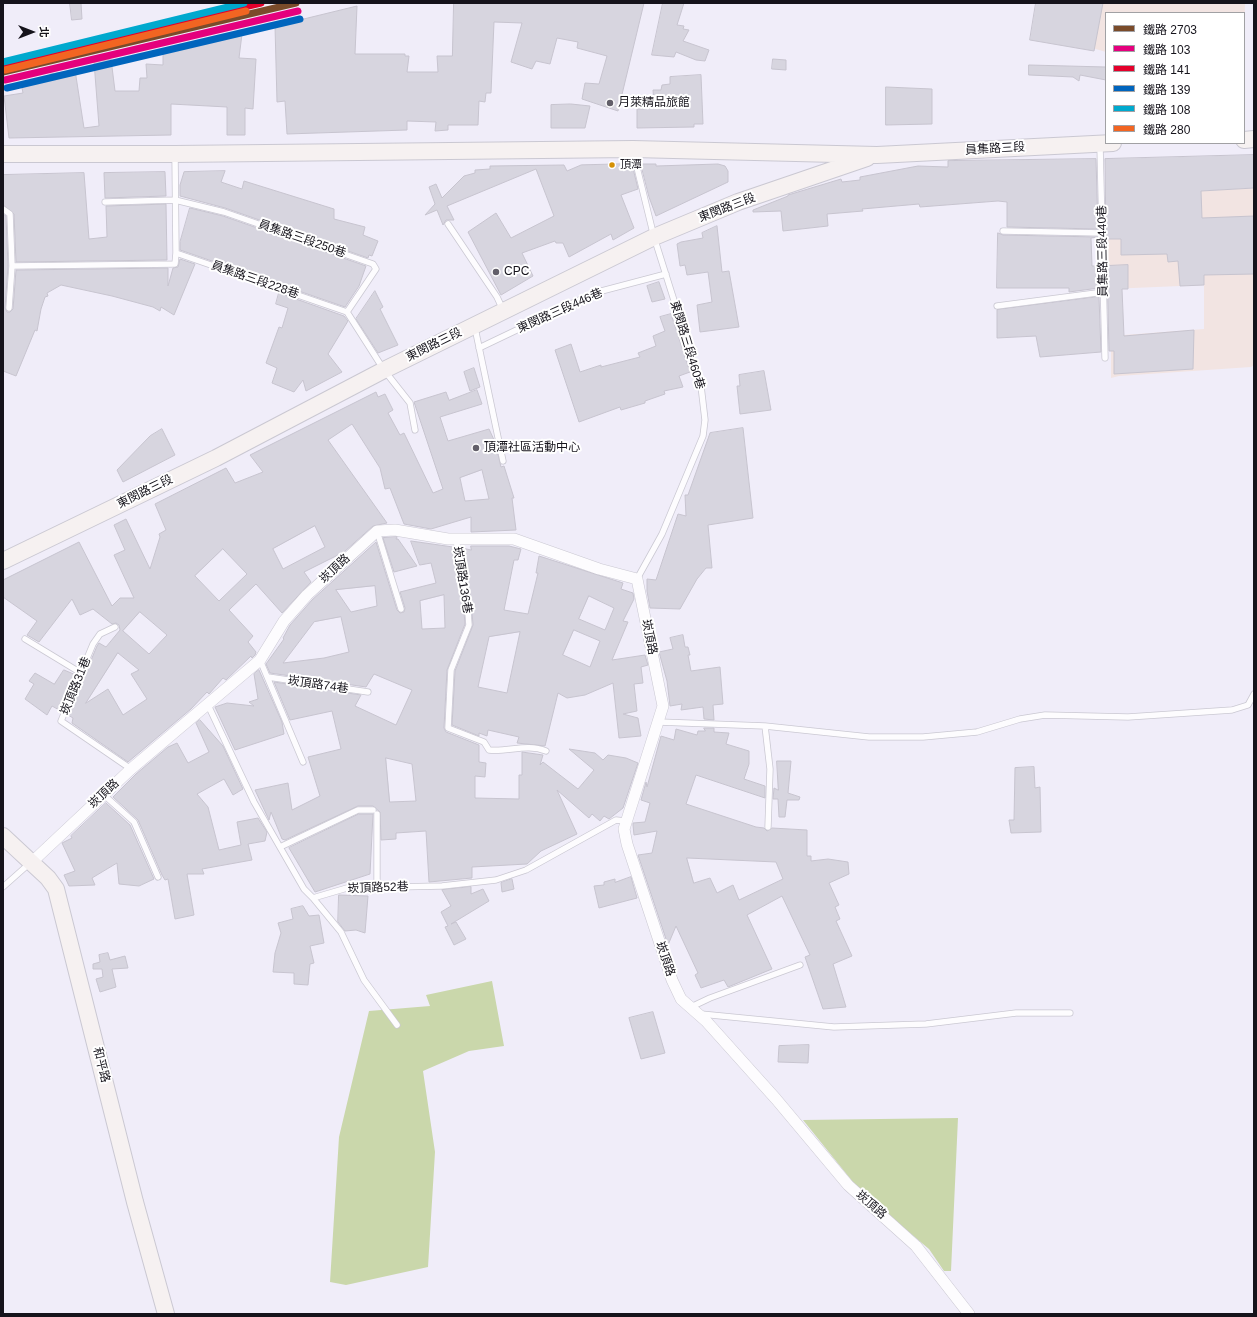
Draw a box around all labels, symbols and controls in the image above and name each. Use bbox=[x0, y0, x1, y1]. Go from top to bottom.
north arrow bbox=[12, 12, 52, 52]
legend bbox=[1105, 12, 1245, 144]
text: 鐵路 2703 bbox=[1143, 23, 1197, 37]
text: 北 bbox=[38, 27, 50, 38]
text: 鐵路 103 bbox=[1143, 43, 1190, 57]
text: 鐵路 141 bbox=[1143, 63, 1190, 77]
text: 鐵路 139 bbox=[1143, 83, 1190, 97]
place label: 月萊精品旅館 bbox=[618, 96, 690, 110]
marker: 月萊精品旅館 bbox=[605, 98, 615, 108]
text: 鐵路 108 bbox=[1143, 103, 1190, 117]
text: 鐵路 280 bbox=[1143, 123, 1190, 137]
street label: 員集路三段 bbox=[965, 140, 1025, 158]
place label: 頂潭 bbox=[620, 158, 642, 172]
marker: 頂潭 bbox=[607, 160, 617, 170]
street label: 東閔路三段 bbox=[696, 191, 758, 225]
street label: 員集路三段440巷 bbox=[1095, 205, 1111, 297]
street label: 員集路三段250巷 bbox=[256, 217, 348, 261]
street label: 員集路三段228巷 bbox=[209, 258, 301, 302]
place label: CPC bbox=[504, 265, 529, 279]
marker: CPC bbox=[491, 267, 501, 277]
street label: 東閔路三段446巷 bbox=[515, 286, 605, 336]
street label: 東閔路三段460巷 bbox=[667, 299, 707, 391]
street label: 東閔路三段 bbox=[404, 325, 464, 365]
place label: 頂潭社區活動中心 bbox=[484, 441, 580, 455]
marker: 頂潭社區活動中心 bbox=[471, 443, 481, 453]
street label: 東閔路三段 bbox=[115, 472, 175, 512]
street label: 崁頂路136巷 bbox=[450, 545, 474, 615]
street label: 崁頂路 bbox=[317, 551, 353, 587]
street label: 崁頂路 bbox=[638, 618, 660, 656]
street label: 崁頂路31巷 bbox=[58, 655, 94, 717]
street label: 崁頂路74巷 bbox=[287, 674, 349, 696]
street label: 崁頂路 bbox=[86, 776, 122, 812]
street label: 崁頂路52巷 bbox=[347, 880, 409, 896]
street label: 崁頂路 bbox=[652, 940, 678, 978]
street label: 和平路 bbox=[90, 1046, 112, 1084]
street label: 崁頂路 bbox=[853, 1188, 889, 1222]

